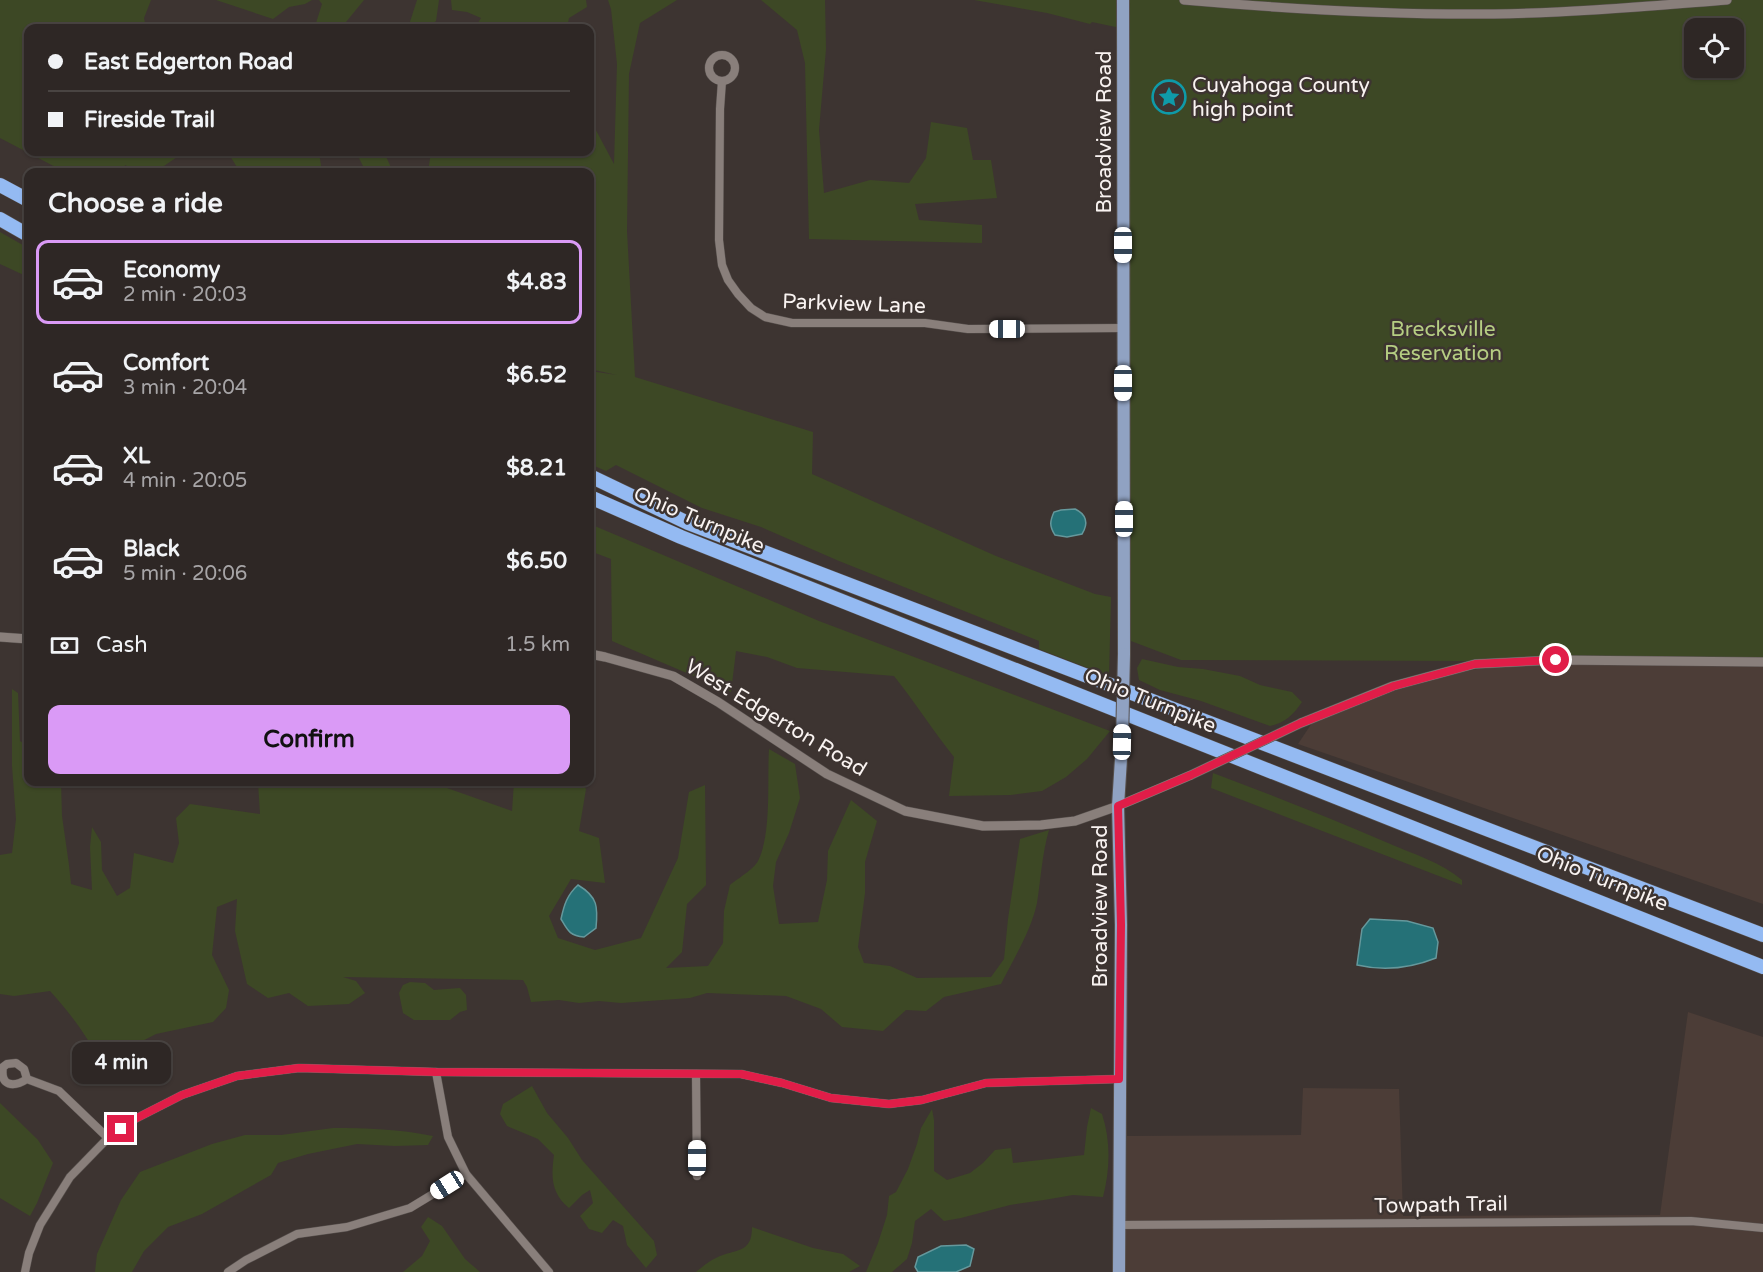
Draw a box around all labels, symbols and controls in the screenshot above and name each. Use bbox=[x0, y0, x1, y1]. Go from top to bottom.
map controls bbox=[1684, 18, 1744, 78]
button: locate bbox=[1684, 18, 1744, 78]
text: East Edgerton Road bbox=[84, 49, 293, 75]
street label: Broadview Road bbox=[1092, 51, 1117, 213]
place label: Cuyahoga County high point bbox=[1192, 73, 1370, 122]
place icon: Cuyahoga County high point bbox=[1151, 79, 1187, 115]
text: Fireside Trail bbox=[84, 107, 215, 133]
text: Choose a ride bbox=[48, 187, 223, 220]
car bbox=[1114, 227, 1132, 263]
icon: car bbox=[51, 255, 105, 309]
text: Economy bbox=[123, 257, 220, 283]
text: $4.83 bbox=[506, 269, 567, 295]
text: 2 min · 20:03 bbox=[123, 283, 247, 307]
street label: Parkview Lane bbox=[782, 289, 926, 319]
park label: Brecksville Reservation bbox=[1384, 317, 1502, 366]
car bbox=[989, 320, 1025, 338]
icon: car bbox=[51, 348, 105, 402]
text: Comfort bbox=[123, 350, 209, 376]
text: $6.52 bbox=[506, 362, 567, 388]
car bbox=[1114, 365, 1132, 401]
text: 3 min · 20:04 bbox=[123, 376, 247, 400]
icon: car bbox=[51, 441, 105, 495]
text: XL bbox=[123, 443, 150, 469]
text: $8.21 bbox=[506, 455, 567, 481]
text: 4 min · 20:05 bbox=[123, 469, 247, 493]
street label: Ohio Turnpike bbox=[630, 481, 768, 559]
car bbox=[1115, 501, 1133, 537]
icon: car bbox=[51, 534, 105, 588]
text: Black bbox=[123, 536, 180, 562]
text: $6.50 bbox=[506, 548, 567, 574]
text: 5 min · 20:06 bbox=[123, 562, 247, 586]
icon: cash bbox=[48, 629, 81, 662]
text: Cash bbox=[96, 632, 148, 658]
text: 1.5 km bbox=[505, 633, 570, 657]
route start bbox=[1542, 646, 1569, 673]
street label: West Edgerton Road bbox=[681, 654, 871, 782]
street label: Ohio Turnpike bbox=[1080, 663, 1220, 739]
button: Confirm bbox=[48, 705, 570, 774]
car bbox=[1113, 724, 1131, 760]
street label: Broadview Road bbox=[1088, 825, 1113, 987]
street label: Ohio Turnpike bbox=[1532, 841, 1672, 917]
callout: 4 min bbox=[72, 1042, 170, 1084]
text: 4 min bbox=[95, 1051, 148, 1075]
route end bbox=[107, 1115, 134, 1142]
car bbox=[688, 1140, 706, 1176]
car bbox=[427, 1168, 467, 1202]
street label: Towpath Trail bbox=[1374, 1191, 1508, 1219]

